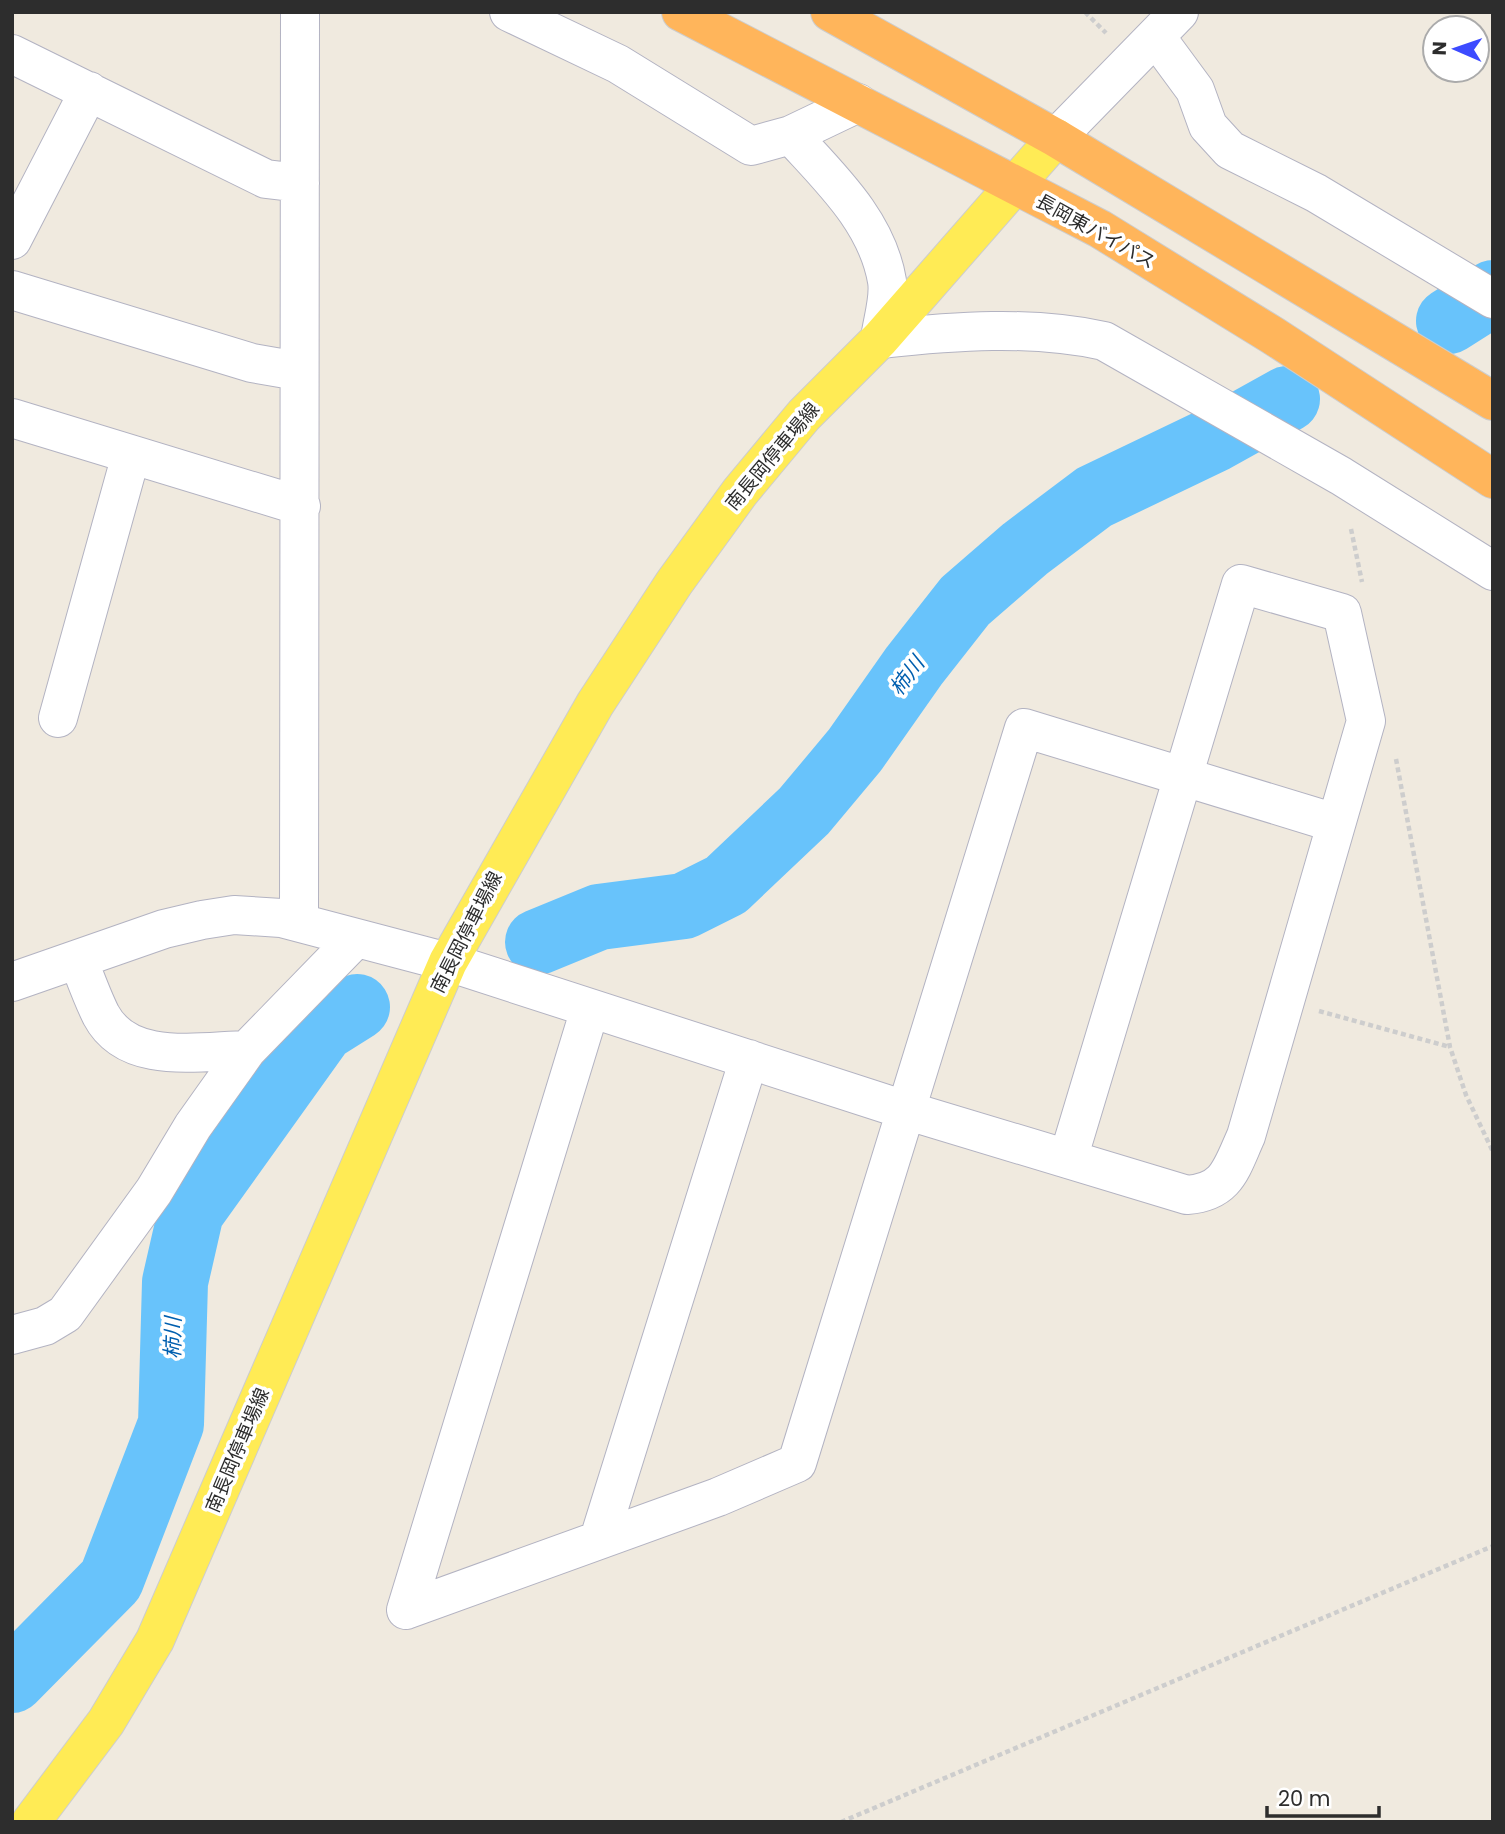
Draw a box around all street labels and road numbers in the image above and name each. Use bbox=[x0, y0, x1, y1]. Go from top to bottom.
street label: 長岡東バイパス bbox=[1031, 187, 1160, 275]
street label: 南長岡停車場線 bbox=[719, 397, 825, 516]
street label: 南長岡停車場線 bbox=[424, 867, 509, 998]
street label: 南長岡停車場線 bbox=[199, 1384, 276, 1517]

